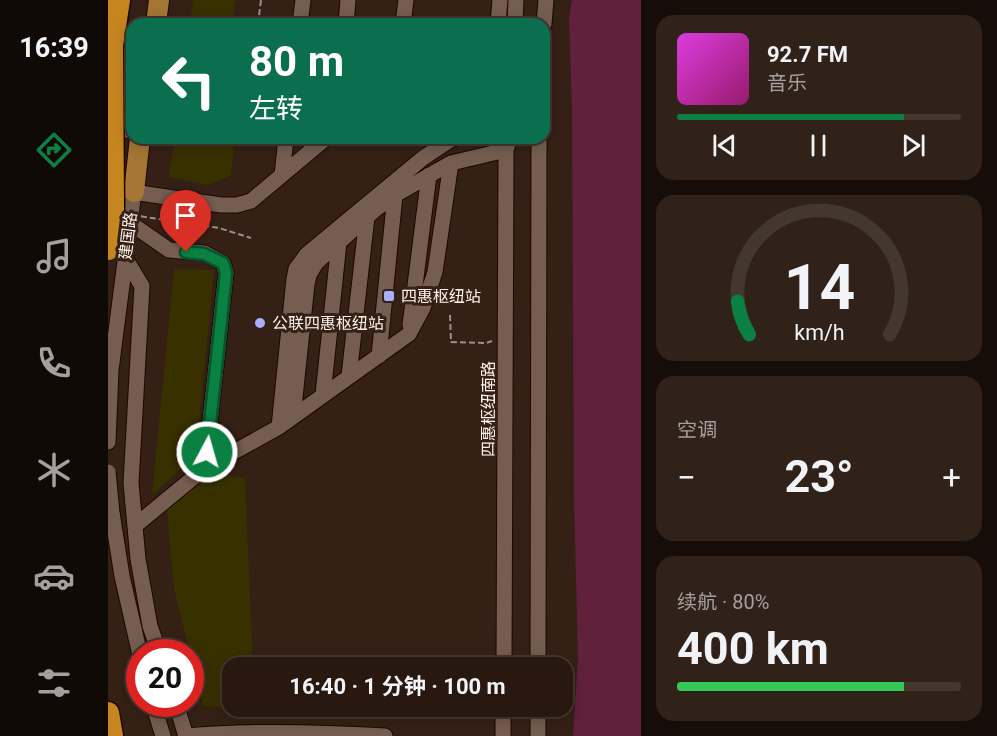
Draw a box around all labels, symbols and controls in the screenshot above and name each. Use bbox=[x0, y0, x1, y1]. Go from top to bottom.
text: 16:39 bbox=[19, 32, 89, 64]
text: 80 m bbox=[249, 37, 344, 86]
icon: left bbox=[150, 42, 228, 120]
text: 92.7 FM bbox=[767, 42, 848, 67]
text: 音乐 bbox=[767, 71, 807, 95]
text: 左转 bbox=[249, 93, 303, 125]
icon: directions bbox=[33, 129, 75, 171]
icon: previous bbox=[708, 129, 741, 162]
icon: pause bbox=[802, 129, 835, 162]
icon: next bbox=[897, 129, 930, 162]
pin bbox=[160, 190, 211, 252]
icon: arrive bbox=[169, 199, 202, 232]
street label: 建国路 bbox=[116, 211, 140, 261]
icon: music bbox=[33, 235, 75, 277]
text: 14 bbox=[783, 251, 855, 324]
place label: 四惠枢纽站 bbox=[401, 287, 481, 306]
marker: 四惠枢纽站 bbox=[382, 289, 396, 303]
place label: 公联四惠枢纽站 bbox=[272, 314, 384, 333]
marker: 公联四惠枢纽站 bbox=[253, 316, 267, 330]
text: km/h bbox=[794, 320, 844, 345]
icon: phone bbox=[33, 342, 75, 384]
street label: 四惠枢纽南路 bbox=[479, 361, 498, 457]
text: 空调 bbox=[677, 418, 717, 442]
position arrow bbox=[175, 420, 239, 484]
icon: climate bbox=[33, 449, 75, 491]
text: 23° bbox=[784, 450, 854, 503]
text: − bbox=[677, 458, 696, 497]
text: + bbox=[942, 458, 961, 497]
icon: car bbox=[33, 555, 75, 597]
text: 续航 · 80% bbox=[677, 590, 769, 614]
text: 400 km bbox=[677, 622, 829, 675]
speed limit sign: 20 bbox=[126, 639, 204, 717]
icon: filters bbox=[33, 662, 75, 704]
text: 16:40 · 1 分钟 · 100 m bbox=[289, 674, 506, 699]

